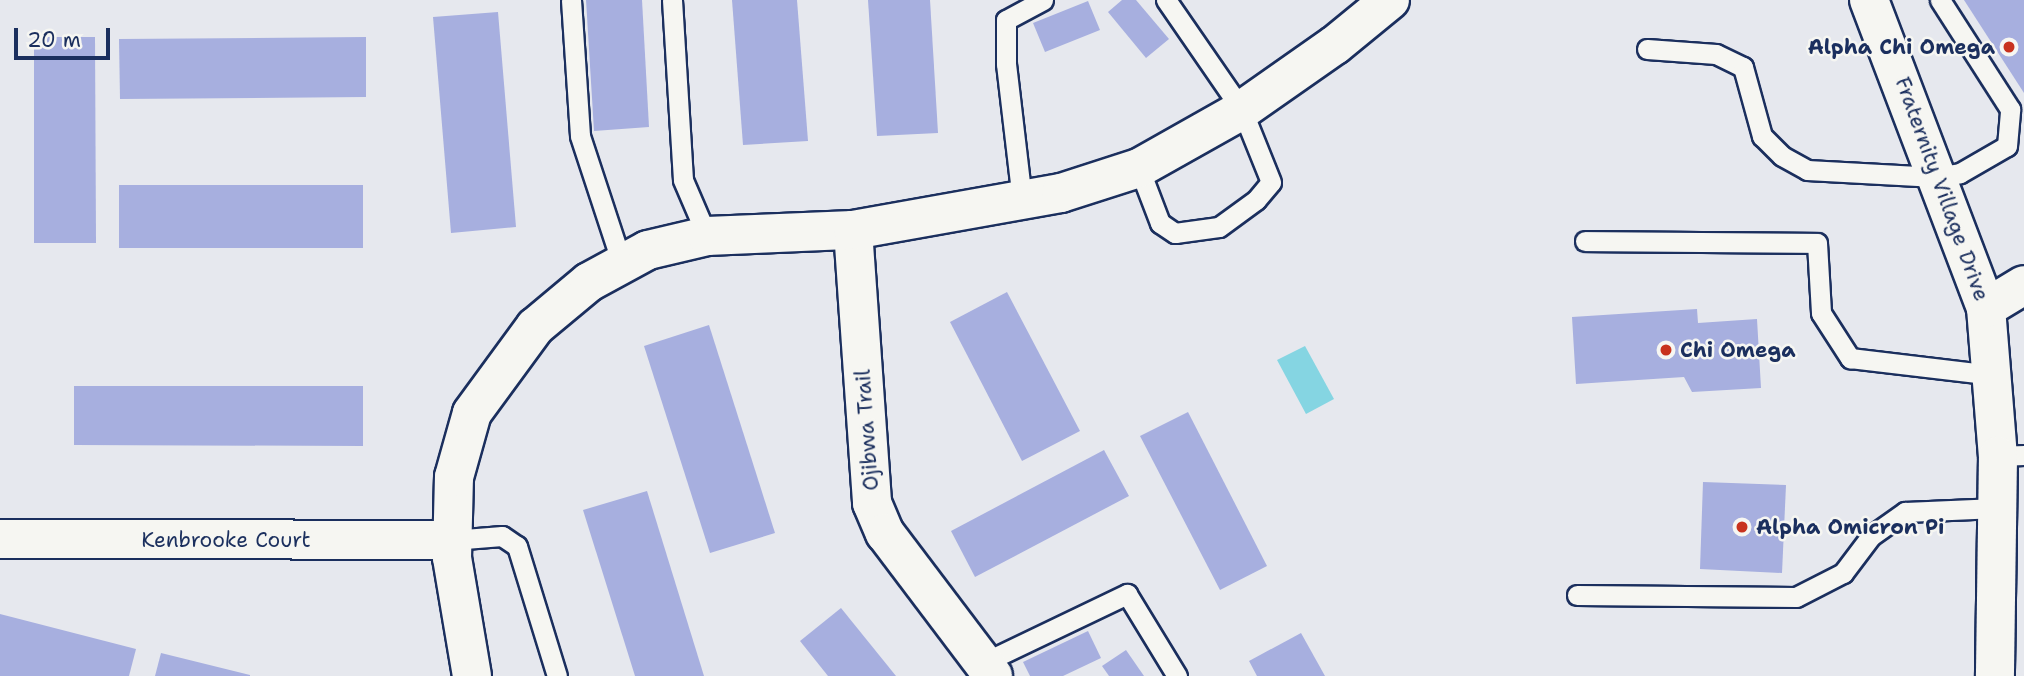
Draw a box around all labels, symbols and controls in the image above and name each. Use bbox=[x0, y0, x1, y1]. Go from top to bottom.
scale bar bbox=[18, 14, 114, 58]
text: 20 m bbox=[27, 26, 81, 54]
place label: Alpha Chi Omega bbox=[1808, 34, 1995, 60]
marker: Alpha Chi Omega bbox=[2001, 39, 2017, 55]
street label: Fraternity Village Drive bbox=[1890, 74, 1994, 304]
place label: Chi Omega bbox=[1680, 337, 1796, 363]
marker: Chi Omega bbox=[1658, 342, 1674, 358]
street label: Ojibwa Trail bbox=[850, 368, 884, 492]
place label: Alpha Omicron Pi bbox=[1756, 514, 1944, 540]
marker: Alpha Omicron Pi bbox=[1734, 519, 1750, 535]
street label: Kenbrooke Court bbox=[141, 527, 311, 553]

